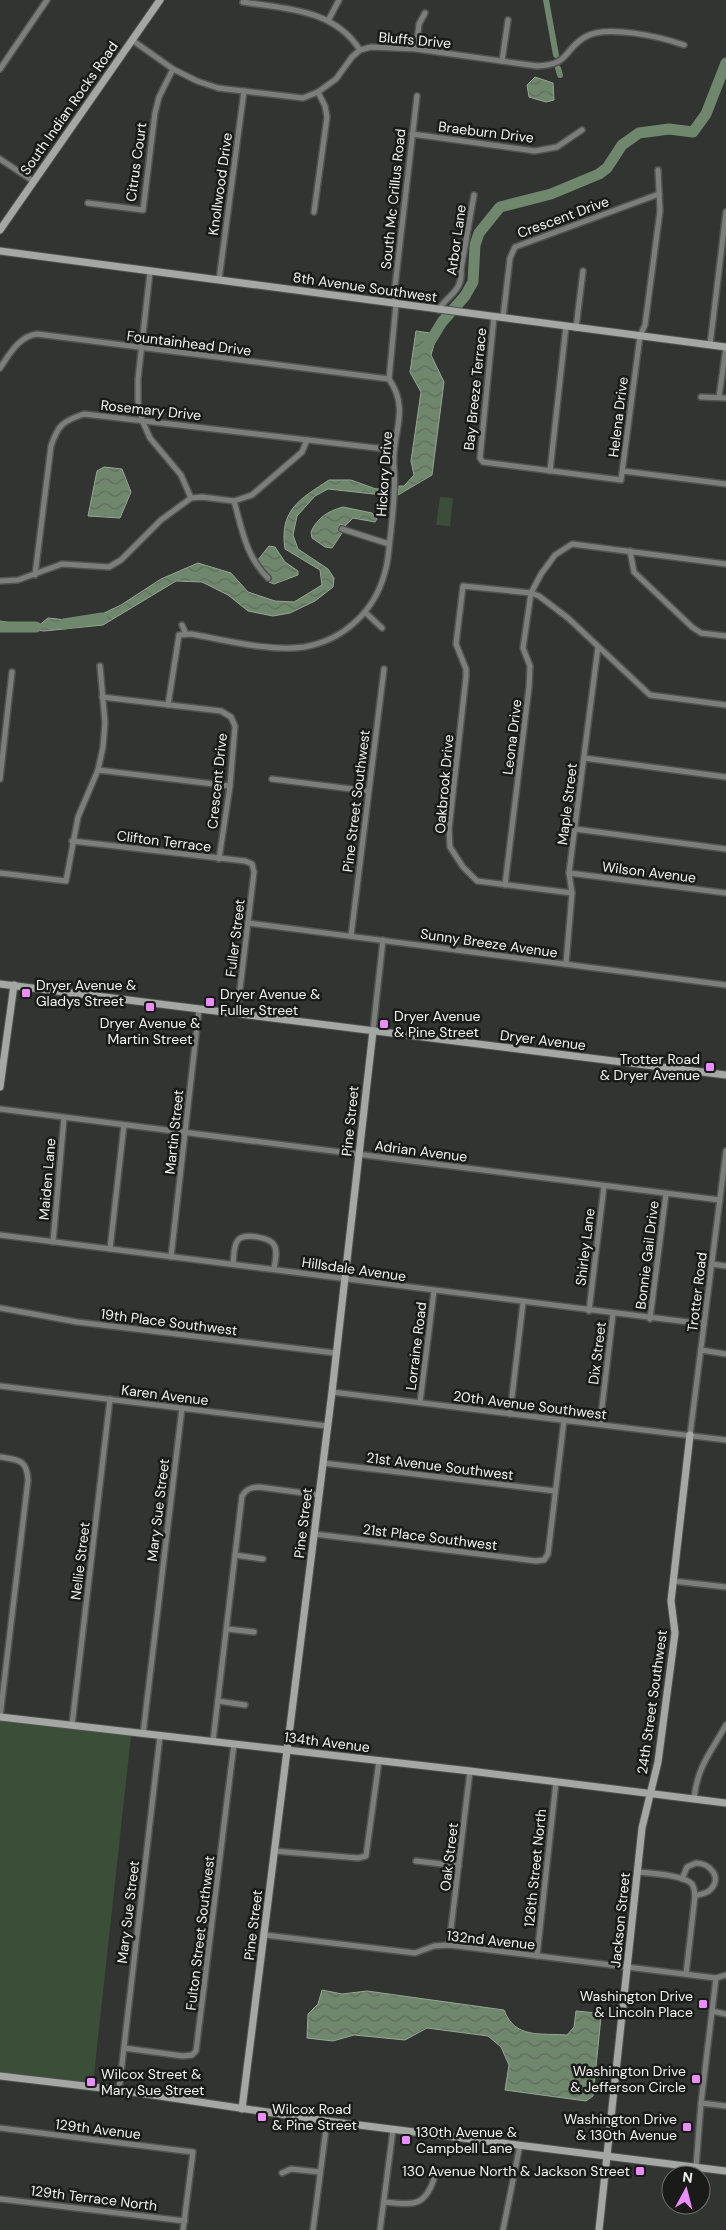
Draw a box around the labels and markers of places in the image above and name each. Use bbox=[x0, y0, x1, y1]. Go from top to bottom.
place label: Dryer Avenue & Gladys Street bbox=[36, 976, 136, 1010]
place label: Dryer Avenue & Fuller Street bbox=[220, 985, 320, 1019]
marker: Dryer Avenue & Gladys Street bbox=[20, 987, 32, 999]
marker: Dryer Avenue & Fuller Street bbox=[204, 996, 216, 1008]
marker: Dryer Avenue & Martin Street bbox=[144, 1001, 156, 1013]
place label: Dryer Avenue & Pine Street bbox=[394, 1007, 480, 1041]
place label: Dryer Avenue & Martin Street bbox=[100, 1014, 200, 1048]
marker: Dryer Avenue & Pine Street bbox=[378, 1018, 390, 1030]
place label: Trotter Road & Dryer Avenue bbox=[600, 1050, 700, 1084]
marker: Trotter Road & Dryer Avenue bbox=[704, 1061, 716, 1073]
place label: Washington Drive & Lincoln Place bbox=[580, 1987, 693, 2021]
marker: Washington Drive & Lincoln Place bbox=[697, 1998, 709, 2010]
place label: Washington Drive & Jefferson Circle bbox=[570, 2062, 686, 2096]
place label: Wilcox Street & Mary Sue Street bbox=[101, 2065, 205, 2099]
marker: Washington Drive & Jefferson Circle bbox=[690, 2073, 702, 2085]
marker: Wilcox Street & Mary Sue Street bbox=[85, 2076, 97, 2088]
place label: Wilcox Road & Pine Street bbox=[272, 2100, 357, 2134]
place label: Washington Drive & 130th Avenue bbox=[564, 2110, 677, 2144]
marker: Wilcox Road & Pine Street bbox=[256, 2111, 268, 2123]
marker: Washington Drive & 130th Avenue bbox=[681, 2121, 693, 2133]
place label: 130th Avenue & Campbell Lane bbox=[416, 2123, 517, 2157]
marker: 130th Avenue & Campbell Lane bbox=[400, 2134, 412, 2146]
place label: 130 Avenue North & Jackson Street bbox=[402, 2162, 630, 2180]
marker: 130 Avenue North & Jackson Street bbox=[634, 2165, 646, 2177]

